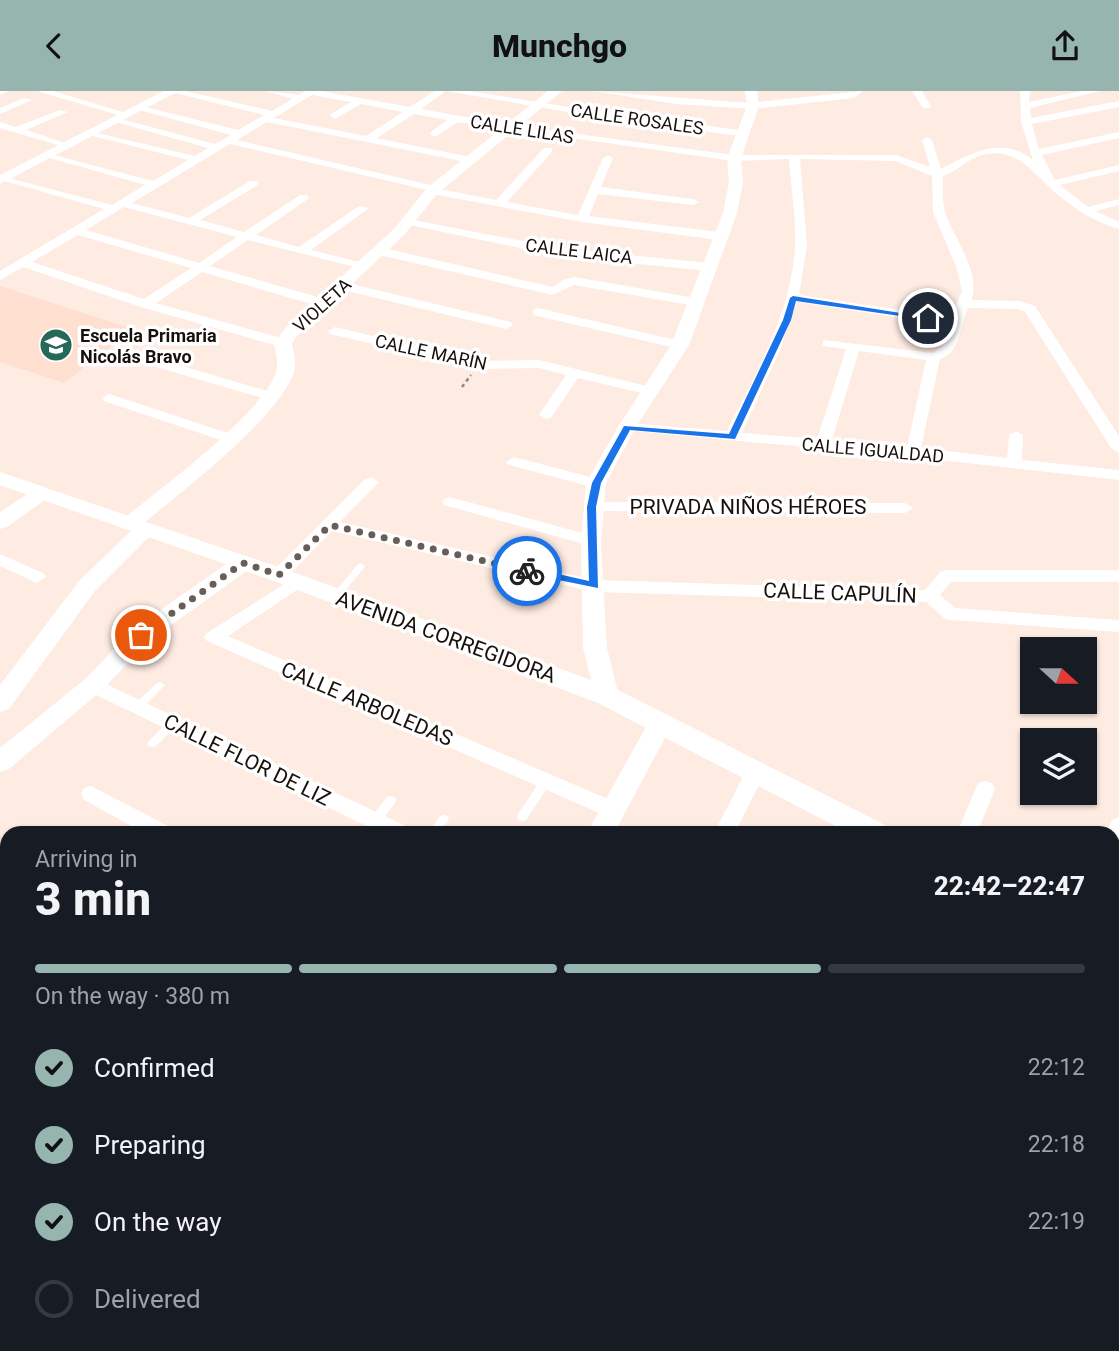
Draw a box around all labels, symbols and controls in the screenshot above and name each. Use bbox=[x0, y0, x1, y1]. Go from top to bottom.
icon: back bbox=[35, 27, 73, 65]
text: Munchgo bbox=[492, 27, 627, 65]
icon: share bbox=[1046, 27, 1084, 65]
street label: CALLE ROSALES bbox=[569, 99, 705, 139]
street label: CALLE LILAS bbox=[469, 110, 576, 148]
street label: CALLE LAICA bbox=[524, 234, 634, 268]
street label: VIOLETA bbox=[289, 273, 355, 336]
pin bbox=[898, 288, 958, 348]
icon: home bbox=[909, 299, 947, 337]
place label: Escuela Primaria Nicolás Bravo bbox=[80, 325, 217, 367]
school or university icon: Escuela Primaria Nicolás Bravo bbox=[37, 326, 75, 364]
street label: CALLE MARÍN bbox=[373, 330, 489, 374]
street label: CALLE IGUALDAD bbox=[801, 433, 945, 467]
street label: PRIVADA NIÑOS HÉROES bbox=[629, 495, 867, 519]
courier bbox=[492, 536, 562, 606]
icon: bike bbox=[508, 552, 546, 590]
street label: CALLE CAPULÍN bbox=[763, 578, 917, 608]
street label: AVENIDA CORREGIDORA bbox=[333, 586, 559, 688]
pin bbox=[111, 605, 171, 665]
icon: bag bbox=[122, 616, 160, 654]
north arrow bbox=[1020, 637, 1097, 714]
map controls bbox=[1020, 637, 1097, 805]
street label: CALLE ARBOLEDAS bbox=[277, 657, 457, 751]
street label: CALLE FLOR DE LIZ bbox=[160, 709, 334, 811]
button: layers bbox=[1020, 728, 1097, 805]
text: Arriving in bbox=[35, 846, 138, 873]
text: 22:42–22:47 bbox=[934, 871, 1085, 901]
text: 3 min bbox=[35, 872, 151, 926]
text: On the way · 380 m bbox=[35, 983, 230, 1010]
icon: check bbox=[35, 1049, 73, 1087]
text: Confirmed bbox=[94, 1053, 215, 1083]
text: 22:12 bbox=[1028, 1054, 1085, 1081]
icon: check bbox=[35, 1126, 73, 1164]
text: Preparing bbox=[94, 1130, 206, 1160]
text: 22:18 bbox=[1028, 1131, 1085, 1158]
icon: check bbox=[35, 1203, 73, 1241]
text: On the way bbox=[94, 1207, 222, 1237]
text: 22:19 bbox=[1028, 1208, 1085, 1235]
text: Delivered bbox=[94, 1284, 201, 1314]

